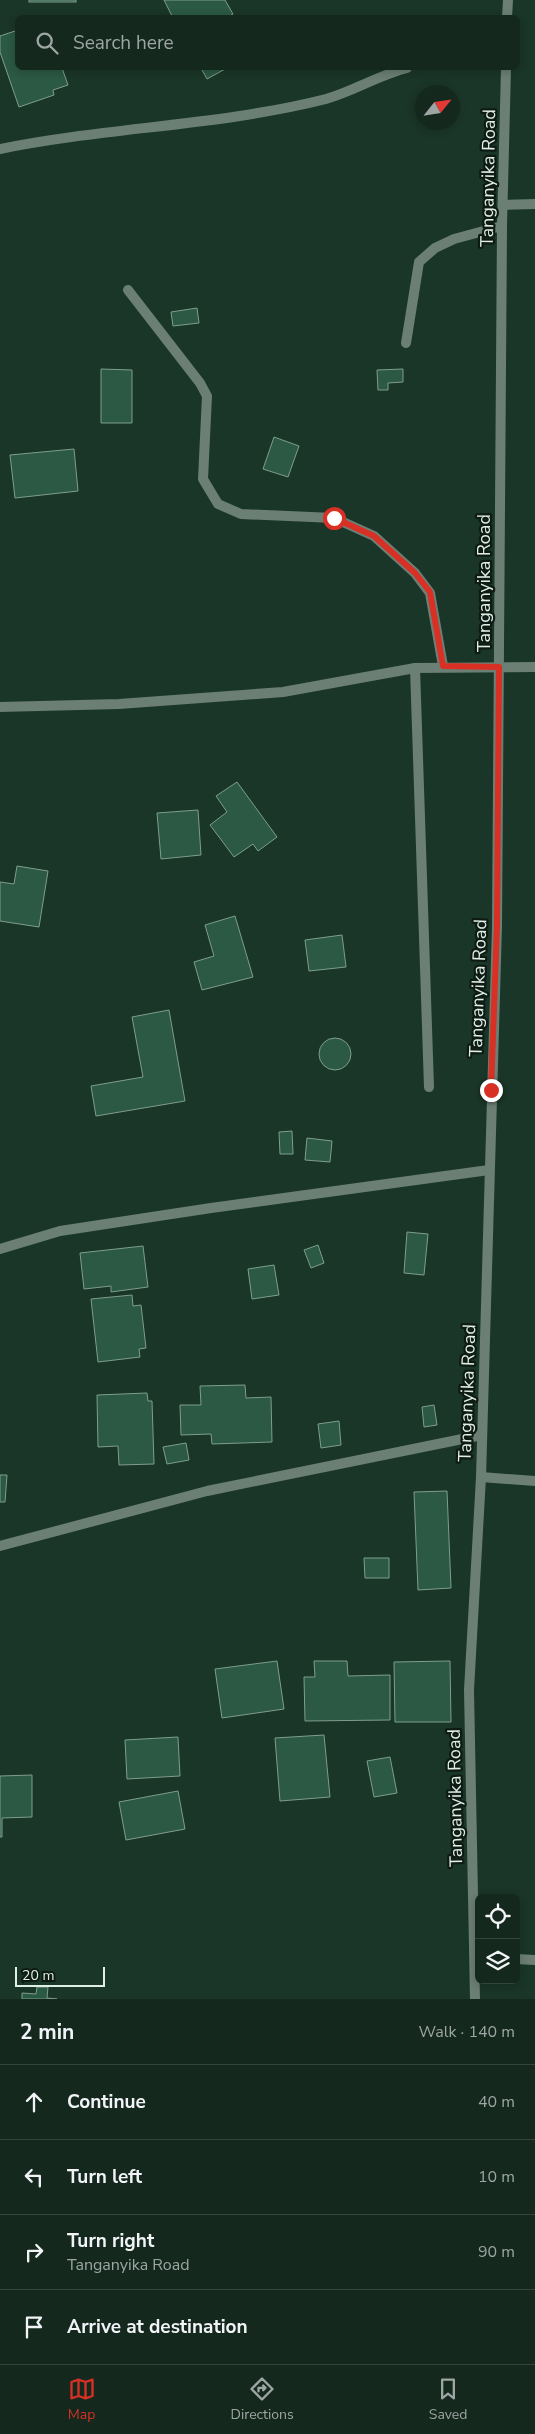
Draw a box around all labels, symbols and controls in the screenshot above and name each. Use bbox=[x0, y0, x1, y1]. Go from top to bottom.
search box bbox=[15, 15, 520, 70]
icon: search bbox=[33, 29, 61, 57]
text: Search here bbox=[73, 30, 174, 56]
north arrow bbox=[415, 85, 460, 130]
street label: Tanganyika Road bbox=[475, 109, 501, 247]
route start bbox=[323, 507, 346, 530]
street label: Tanganyika Road bbox=[472, 514, 496, 652]
street label: Tanganyika Road bbox=[464, 919, 492, 1057]
route end bbox=[480, 1079, 503, 1102]
street label: Tanganyika Road bbox=[453, 1324, 481, 1462]
street label: Tanganyika Road bbox=[442, 1729, 468, 1867]
map controls bbox=[475, 1894, 520, 1984]
button: locate bbox=[475, 1894, 520, 1939]
button: layers bbox=[475, 1939, 520, 1984]
scale bar bbox=[15, 1964, 105, 1987]
text: 20 m bbox=[22, 1966, 54, 1985]
text: 2 min bbox=[20, 2018, 74, 2046]
text: Walk · 140 m bbox=[419, 2021, 515, 2043]
icon: ahead bbox=[20, 2088, 48, 2116]
text: Continue bbox=[67, 2089, 146, 2115]
text: 40 m bbox=[478, 2091, 515, 2113]
icon: left bbox=[20, 2163, 48, 2191]
text: Turn left bbox=[67, 2164, 142, 2190]
text: 10 m bbox=[478, 2166, 515, 2188]
text: Turn right bbox=[67, 2228, 154, 2254]
icon: right bbox=[20, 2238, 48, 2266]
text: 90 m bbox=[478, 2241, 515, 2263]
text: Tanganyika Road bbox=[67, 2254, 190, 2276]
icon: arrive bbox=[20, 2313, 48, 2341]
text: Arrive at destination bbox=[67, 2314, 248, 2340]
tab: Map bbox=[68, 2375, 96, 2424]
tab: Directions bbox=[231, 2375, 294, 2424]
tab: Saved bbox=[429, 2375, 467, 2424]

